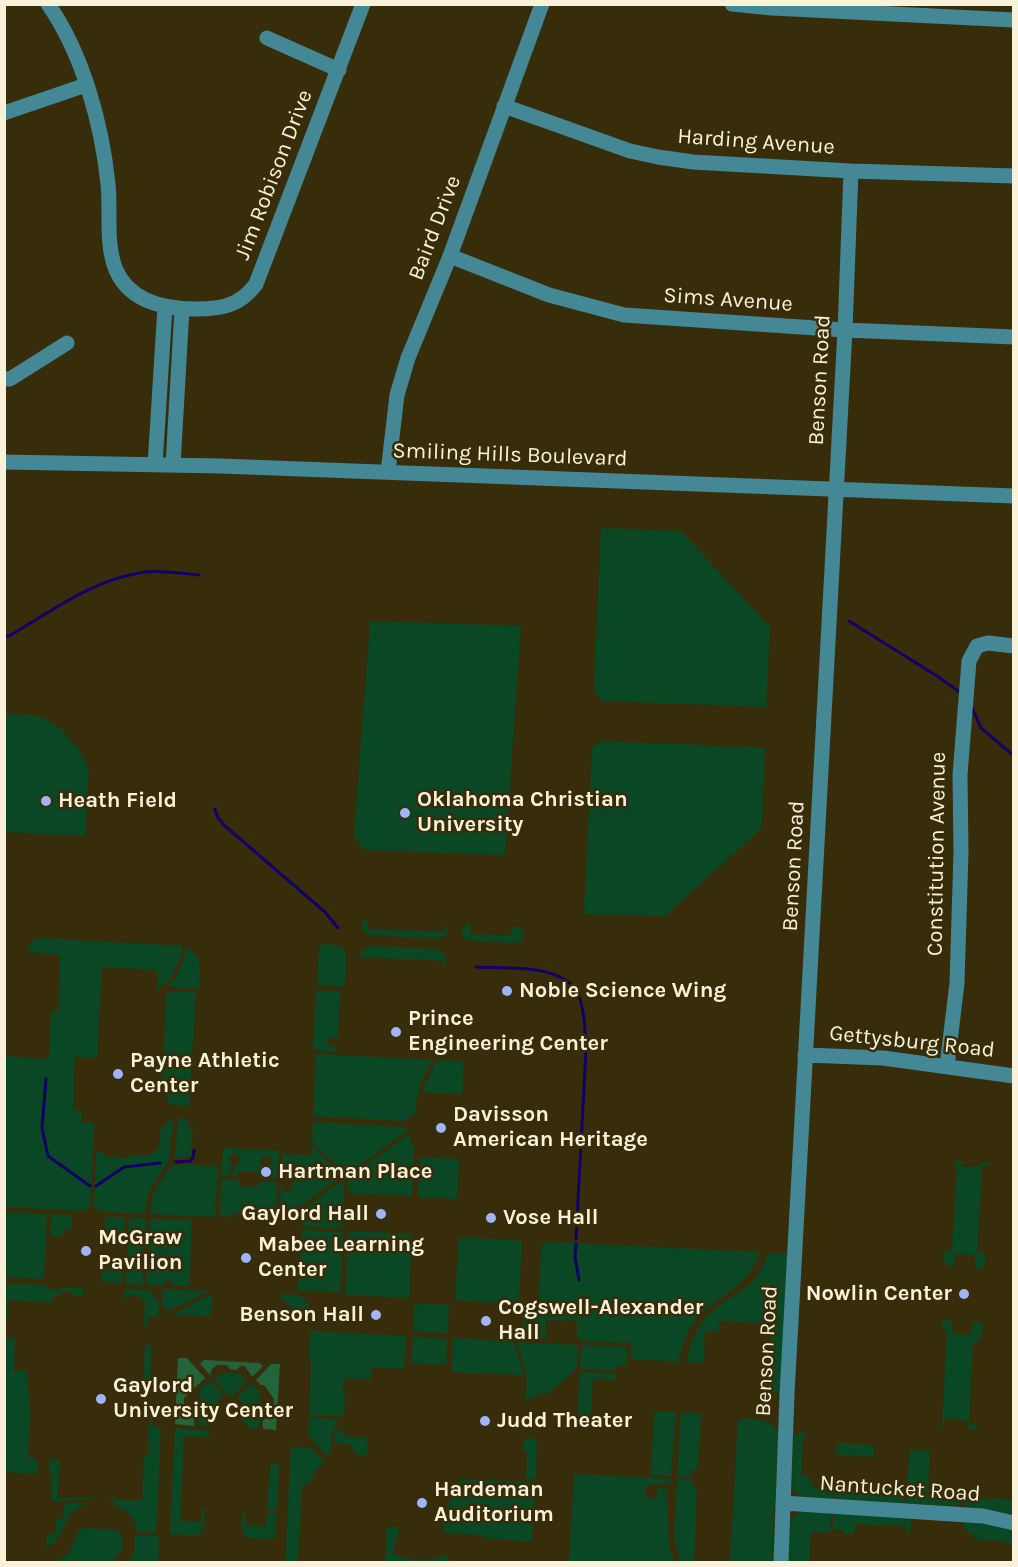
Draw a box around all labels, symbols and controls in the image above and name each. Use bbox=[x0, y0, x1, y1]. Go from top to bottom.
street label: Jim Robison Drive bbox=[229, 86, 319, 264]
street label: Harding Avenue bbox=[676, 123, 836, 161]
street label: Baird Drive bbox=[403, 172, 467, 284]
street label: Sims Avenue bbox=[662, 282, 794, 318]
street label: Benson Road bbox=[803, 314, 837, 446]
street label: Smiling Hills Boulevard bbox=[392, 438, 628, 472]
street label: Constitution Avenue bbox=[922, 752, 952, 956]
place label: Oklahoma Christian University bbox=[417, 787, 628, 838]
place label: Heath Field bbox=[58, 788, 177, 814]
marker: Heath Field bbox=[39, 794, 53, 808]
street label: Benson Road bbox=[777, 800, 811, 932]
marker: Oklahoma Christian University bbox=[398, 806, 412, 820]
place label: Noble Science Wing bbox=[519, 978, 726, 1004]
marker: Noble Science Wing bbox=[500, 984, 514, 998]
place label: Prince Engineering Center bbox=[408, 1006, 608, 1058]
street label: Gettysburg Road bbox=[828, 1020, 996, 1064]
marker: Prince Engineering Center bbox=[389, 1025, 403, 1039]
place label: Payne Athletic Center bbox=[130, 1048, 280, 1100]
marker: Payne Athletic Center bbox=[111, 1067, 125, 1081]
place label: Davisson American Heritage bbox=[453, 1102, 648, 1154]
marker: Davisson American Heritage bbox=[434, 1121, 448, 1135]
place label: Hartman Place bbox=[278, 1159, 432, 1185]
marker: Hartman Place bbox=[259, 1165, 273, 1179]
place label: Gaylord Hall bbox=[242, 1201, 369, 1227]
place label: Vose Hall bbox=[503, 1205, 598, 1231]
marker: Gaylord Hall bbox=[374, 1207, 388, 1221]
marker: Vose Hall bbox=[484, 1211, 498, 1225]
place label: McGraw Pavilion bbox=[98, 1225, 182, 1276]
place label: Mabee Learning Center bbox=[258, 1232, 424, 1284]
marker: McGraw Pavilion bbox=[79, 1244, 93, 1258]
marker: Mabee Learning Center bbox=[239, 1251, 253, 1265]
place label: Nowlin Center bbox=[806, 1281, 952, 1307]
street label: Benson Road bbox=[750, 1285, 784, 1417]
marker: Nowlin Center bbox=[957, 1287, 971, 1301]
place label: Cogswell-Alexander Hall bbox=[498, 1295, 703, 1346]
place label: Benson Hall bbox=[239, 1302, 364, 1328]
marker: Benson Hall bbox=[369, 1308, 383, 1322]
marker: Cogswell-Alexander Hall bbox=[479, 1314, 493, 1328]
place label: Gaylord University Center bbox=[113, 1373, 293, 1424]
marker: Gaylord University Center bbox=[94, 1392, 108, 1406]
place label: Judd Theater bbox=[497, 1408, 632, 1434]
marker: Judd Theater bbox=[478, 1414, 492, 1428]
street label: Nantucket Road bbox=[819, 1470, 981, 1508]
place label: Hardeman Auditorium bbox=[434, 1477, 554, 1528]
marker: Hardeman Auditorium bbox=[415, 1496, 429, 1510]

